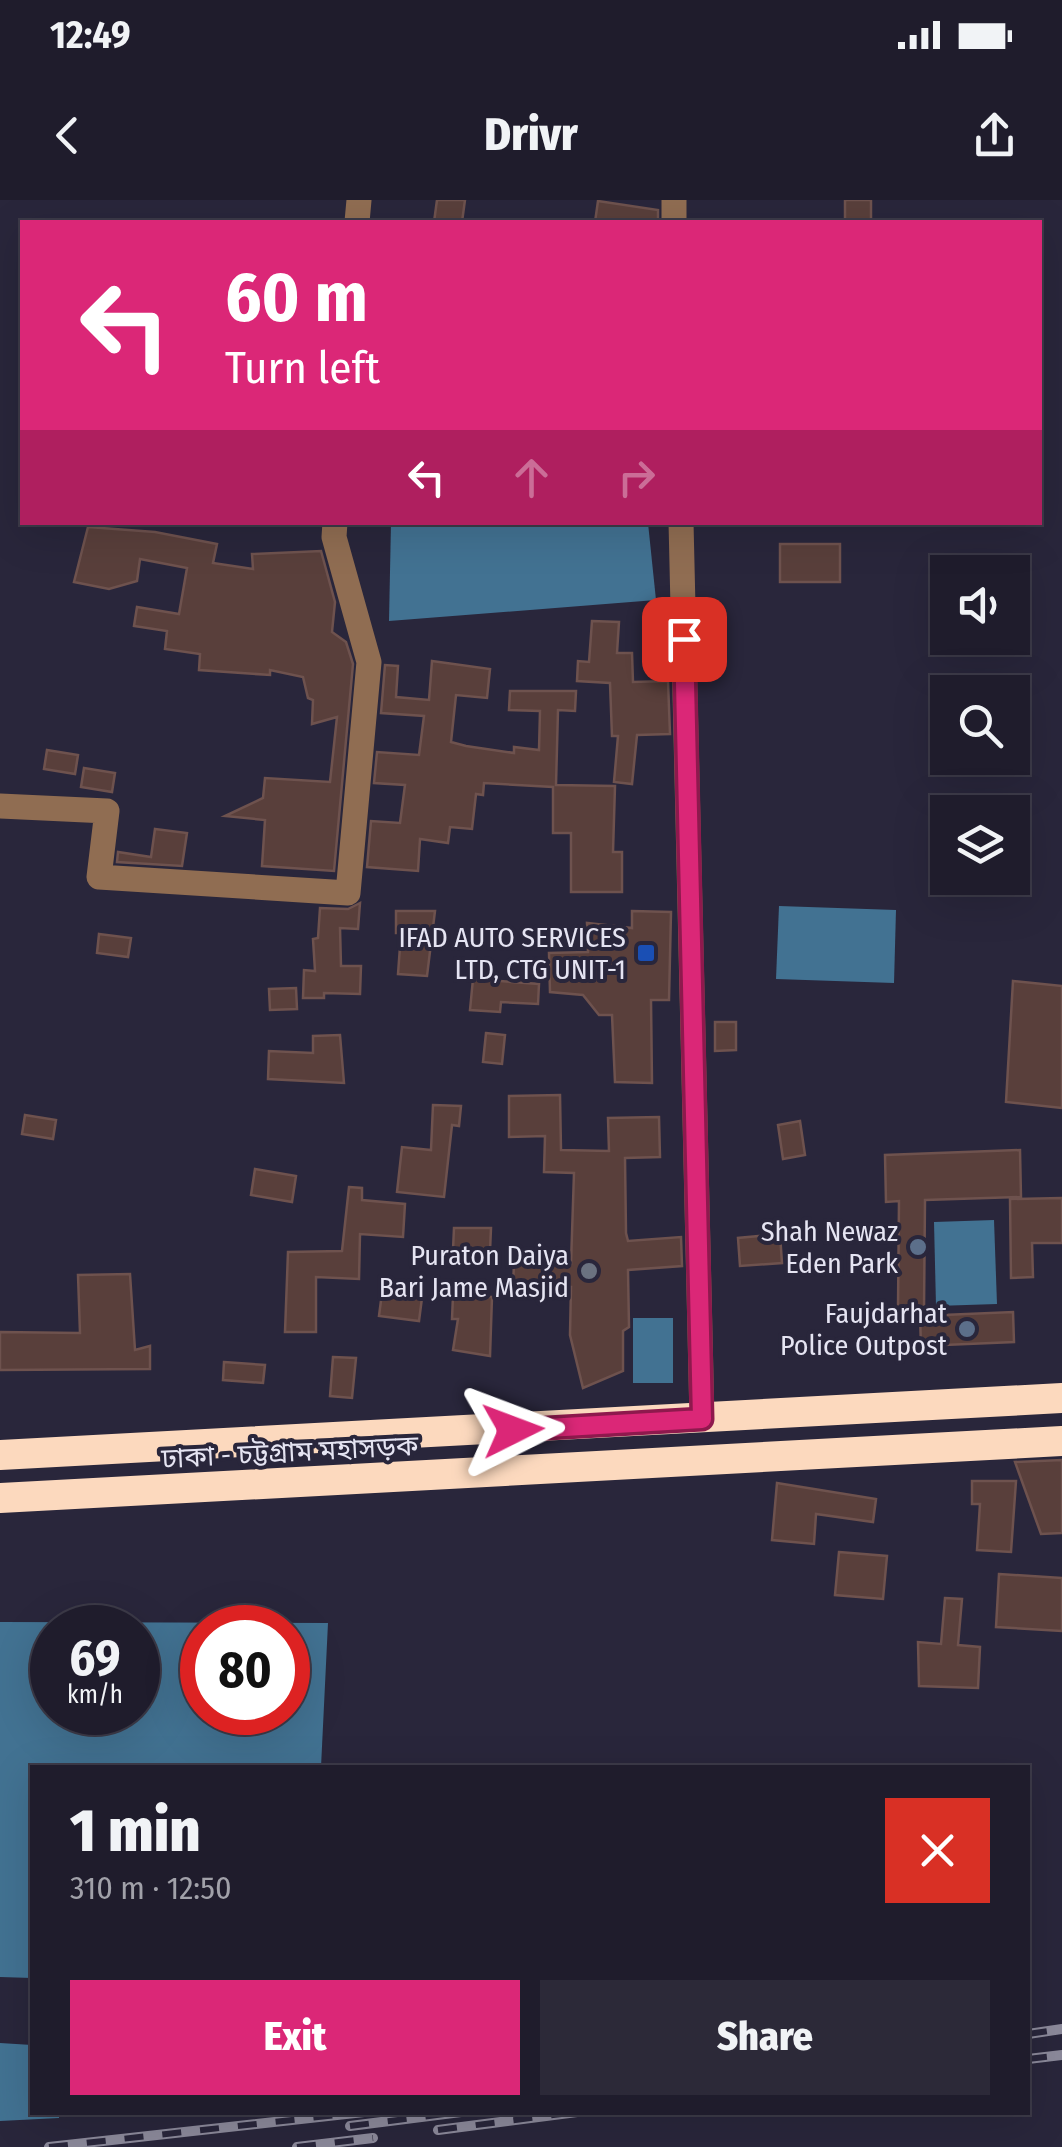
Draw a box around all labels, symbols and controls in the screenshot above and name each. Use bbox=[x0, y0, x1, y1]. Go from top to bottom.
text: 12:49 bbox=[50, 12, 131, 58]
icon: back bbox=[40, 108, 95, 163]
text: Drivr bbox=[484, 108, 578, 162]
icon: share bbox=[967, 108, 1022, 163]
text: 60 m bbox=[225, 256, 368, 340]
icon: left bbox=[60, 260, 190, 390]
text: Turn left bbox=[225, 341, 380, 395]
icon: left bbox=[399, 450, 454, 505]
icon: ahead bbox=[504, 450, 559, 505]
icon: right bbox=[609, 450, 664, 505]
map controls bbox=[930, 555, 1030, 895]
button: sound bbox=[930, 555, 1030, 655]
pin bbox=[642, 597, 727, 682]
icon: arrive bbox=[657, 612, 712, 667]
button: search bbox=[930, 675, 1030, 775]
button: layers bbox=[930, 795, 1030, 895]
place label: IFAD AUTO SERVICES LTD, CTG UNIT-1 bbox=[399, 921, 626, 986]
marker: IFAD AUTO SERVICES LTD, CTG UNIT-1 bbox=[635, 942, 657, 964]
place label: Shah Newaz Eden Park bbox=[761, 1215, 899, 1280]
marker: Shah Newaz Eden Park bbox=[907, 1236, 929, 1258]
place label: Puraton Daiya Bari Jame Masjid bbox=[379, 1239, 569, 1304]
marker: Puraton Daiya Bari Jame Masjid bbox=[578, 1260, 600, 1282]
place label: Faujdarhat Police Outpost bbox=[780, 1297, 948, 1362]
marker: Faujdarhat Police Outpost bbox=[956, 1318, 978, 1340]
position arrow bbox=[461, 1378, 565, 1482]
street label: ঢাকা - চট্টগ্রাম মহাসড়ক bbox=[160, 1429, 420, 1475]
speed limit sign: 80 bbox=[180, 1605, 310, 1735]
text: 69 bbox=[69, 1628, 121, 1688]
text: km/h bbox=[67, 1680, 123, 1710]
text: 1 min bbox=[70, 1795, 201, 1867]
button: close bbox=[885, 1798, 990, 1903]
text: 310 m · 12:50 bbox=[70, 1869, 232, 1907]
button: Exit bbox=[70, 1980, 520, 2095]
button: Share bbox=[540, 1980, 990, 2095]

